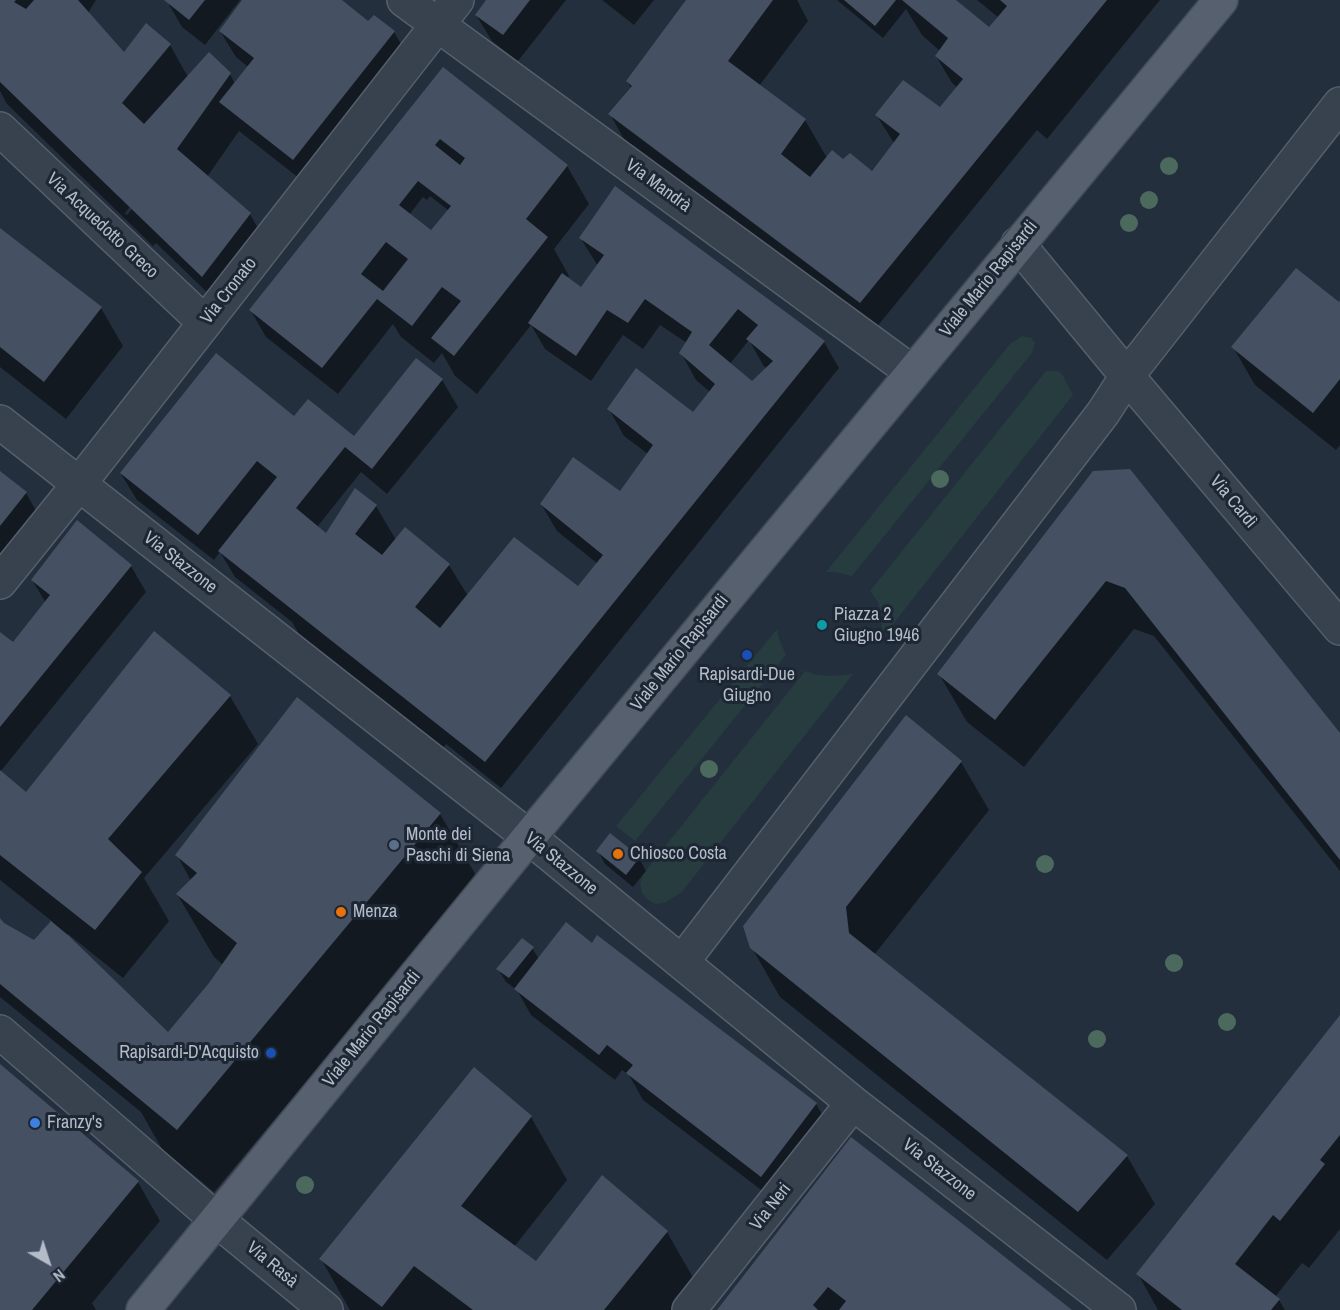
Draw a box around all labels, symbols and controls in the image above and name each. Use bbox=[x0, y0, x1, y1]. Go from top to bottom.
street label: Via Mandrà bbox=[621, 155, 695, 217]
street label: Via Acquedotto Greco bbox=[42, 169, 162, 283]
street label: Viale Mario Rapisardi bbox=[936, 217, 1042, 341]
street label: Via Cronato bbox=[196, 253, 262, 329]
street label: Via Cardì bbox=[1205, 471, 1261, 533]
street label: Via Stazzone bbox=[139, 528, 221, 598]
street label: Viale Mario Rapisardi bbox=[627, 591, 733, 715]
place label: Piazza 2 Giugno 1946 bbox=[834, 604, 919, 646]
marker: Piazza 2 Giugno 1946 bbox=[815, 618, 829, 632]
marker: Rapisardi-Due Giugno bbox=[740, 648, 754, 662]
place label: Rapisardi-Due Giugno bbox=[699, 664, 795, 706]
place label: Monte dei Paschi di Siena bbox=[406, 824, 510, 866]
street label: Via Stazzone bbox=[520, 828, 602, 900]
marker: Monte dei Paschi di Siena bbox=[387, 838, 401, 852]
place label: Chiosco Costa bbox=[630, 843, 727, 865]
marker: Chiosco Costa bbox=[611, 847, 625, 861]
place label: Menza bbox=[353, 901, 397, 923]
marker: Menza bbox=[334, 905, 348, 919]
street label: Viale Mario Rapisardi bbox=[319, 967, 425, 1091]
place label: Rapisardi-D'Acquisto bbox=[119, 1042, 259, 1064]
marker: Rapisardi-D'Acquisto bbox=[264, 1046, 278, 1060]
place label: Franzy's bbox=[47, 1112, 102, 1134]
marker: Franzy's bbox=[28, 1116, 42, 1130]
street label: Via Stazzone bbox=[898, 1135, 980, 1205]
street label: Via Neri bbox=[746, 1179, 796, 1235]
north arrow bbox=[18, 1232, 78, 1292]
street label: Via Rasà bbox=[242, 1237, 302, 1293]
text: N bbox=[49, 1264, 70, 1288]

